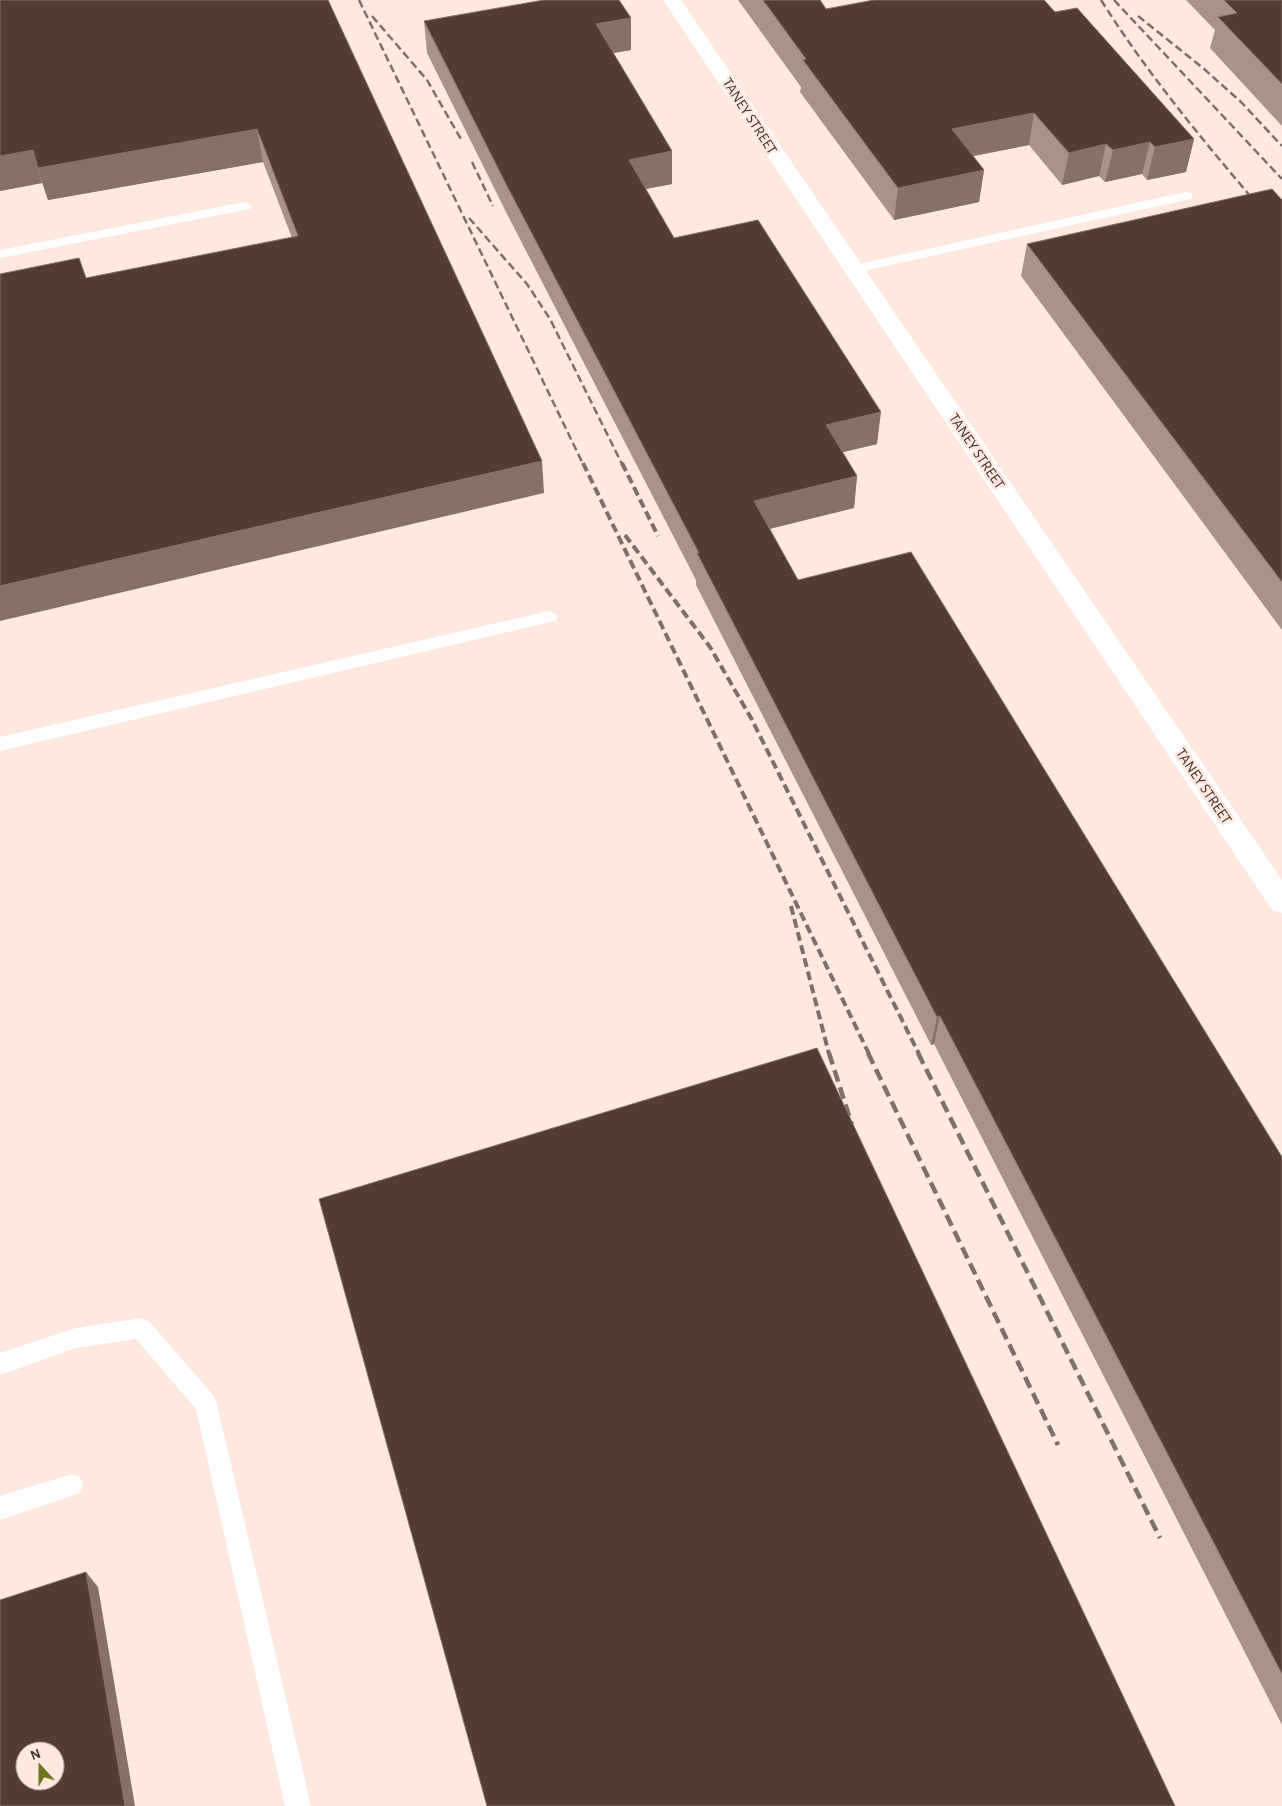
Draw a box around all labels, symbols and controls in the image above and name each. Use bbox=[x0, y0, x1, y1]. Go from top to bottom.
street label: TANEY STREET bbox=[719, 76, 780, 158]
street label: TANEY STREET bbox=[946, 411, 1008, 492]
street label: TANEY STREET bbox=[1173, 746, 1235, 827]
north arrow bbox=[15, 1741, 65, 1791]
text: N bbox=[29, 1747, 43, 1763]

